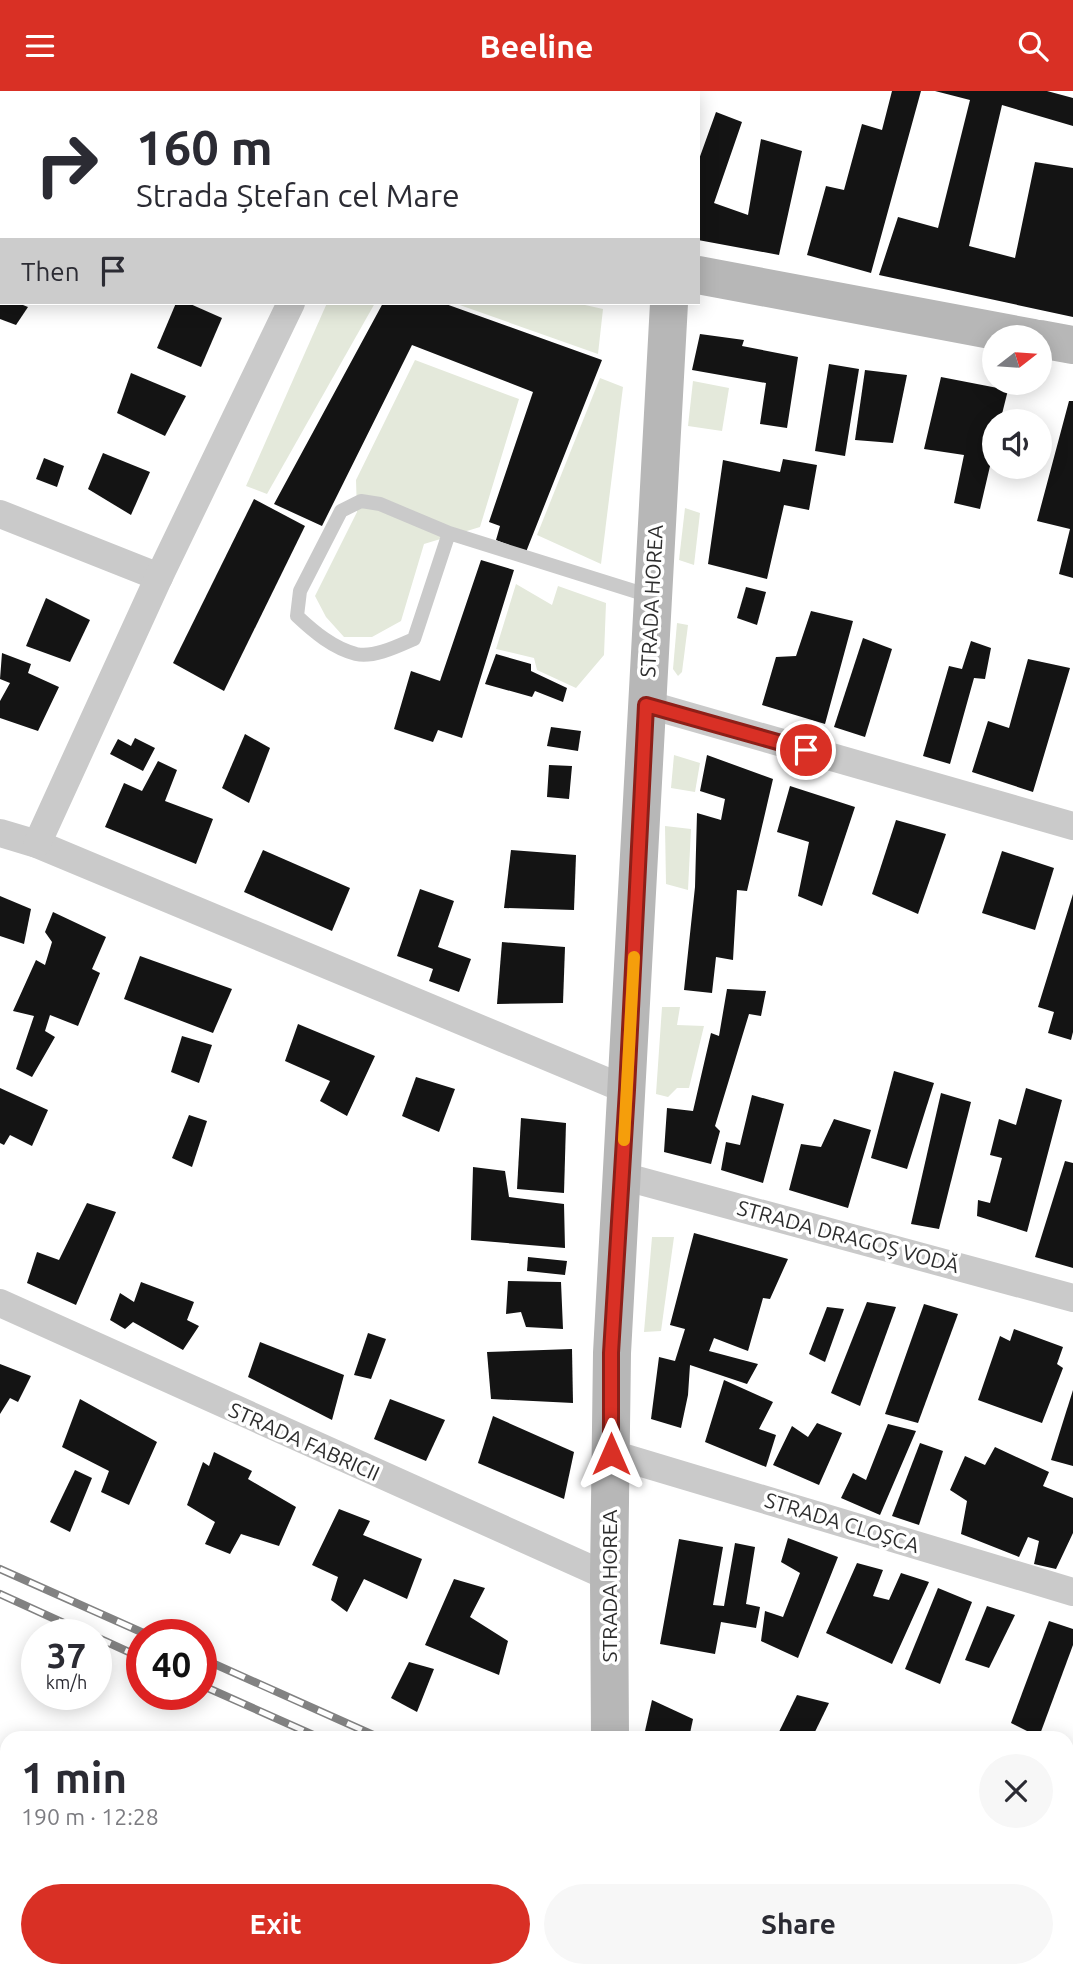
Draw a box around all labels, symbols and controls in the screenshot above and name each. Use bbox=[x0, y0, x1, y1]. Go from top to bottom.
icon: menu bbox=[21, 27, 59, 65]
icon: search bbox=[1014, 27, 1052, 65]
text: Beeline bbox=[480, 28, 593, 64]
icon: right bbox=[21, 119, 112, 210]
text: 160 m bbox=[136, 119, 273, 174]
text: Strada Ștefan cel Mare bbox=[136, 177, 460, 213]
icon: arrive bbox=[94, 252, 132, 290]
text: Then bbox=[21, 257, 80, 286]
north arrow bbox=[982, 325, 1052, 395]
map controls bbox=[982, 325, 1052, 479]
button: sound bbox=[982, 409, 1052, 479]
street label: STRADA HOREA bbox=[635, 524, 667, 678]
pin bbox=[776, 720, 836, 780]
icon: arrive bbox=[787, 731, 825, 769]
street label: STRADA DRAGOȘ VODĂ bbox=[735, 1195, 962, 1277]
street label: STRADA FABRICII bbox=[225, 1397, 383, 1485]
position arrow bbox=[574, 1417, 648, 1491]
street label: STRADA CLOȘCA bbox=[762, 1487, 923, 1557]
street label: STRADA HOREA bbox=[597, 1509, 621, 1662]
speed limit sign: 40 bbox=[126, 1619, 217, 1710]
text: 37 bbox=[47, 1635, 86, 1675]
text: km/h bbox=[46, 1672, 87, 1692]
text: 1 min bbox=[21, 1754, 127, 1801]
button: close bbox=[979, 1754, 1053, 1828]
text: 190 m · 12:28 bbox=[21, 1804, 159, 1829]
button: Exit bbox=[21, 1884, 530, 1964]
button: Share bbox=[544, 1884, 1053, 1964]

